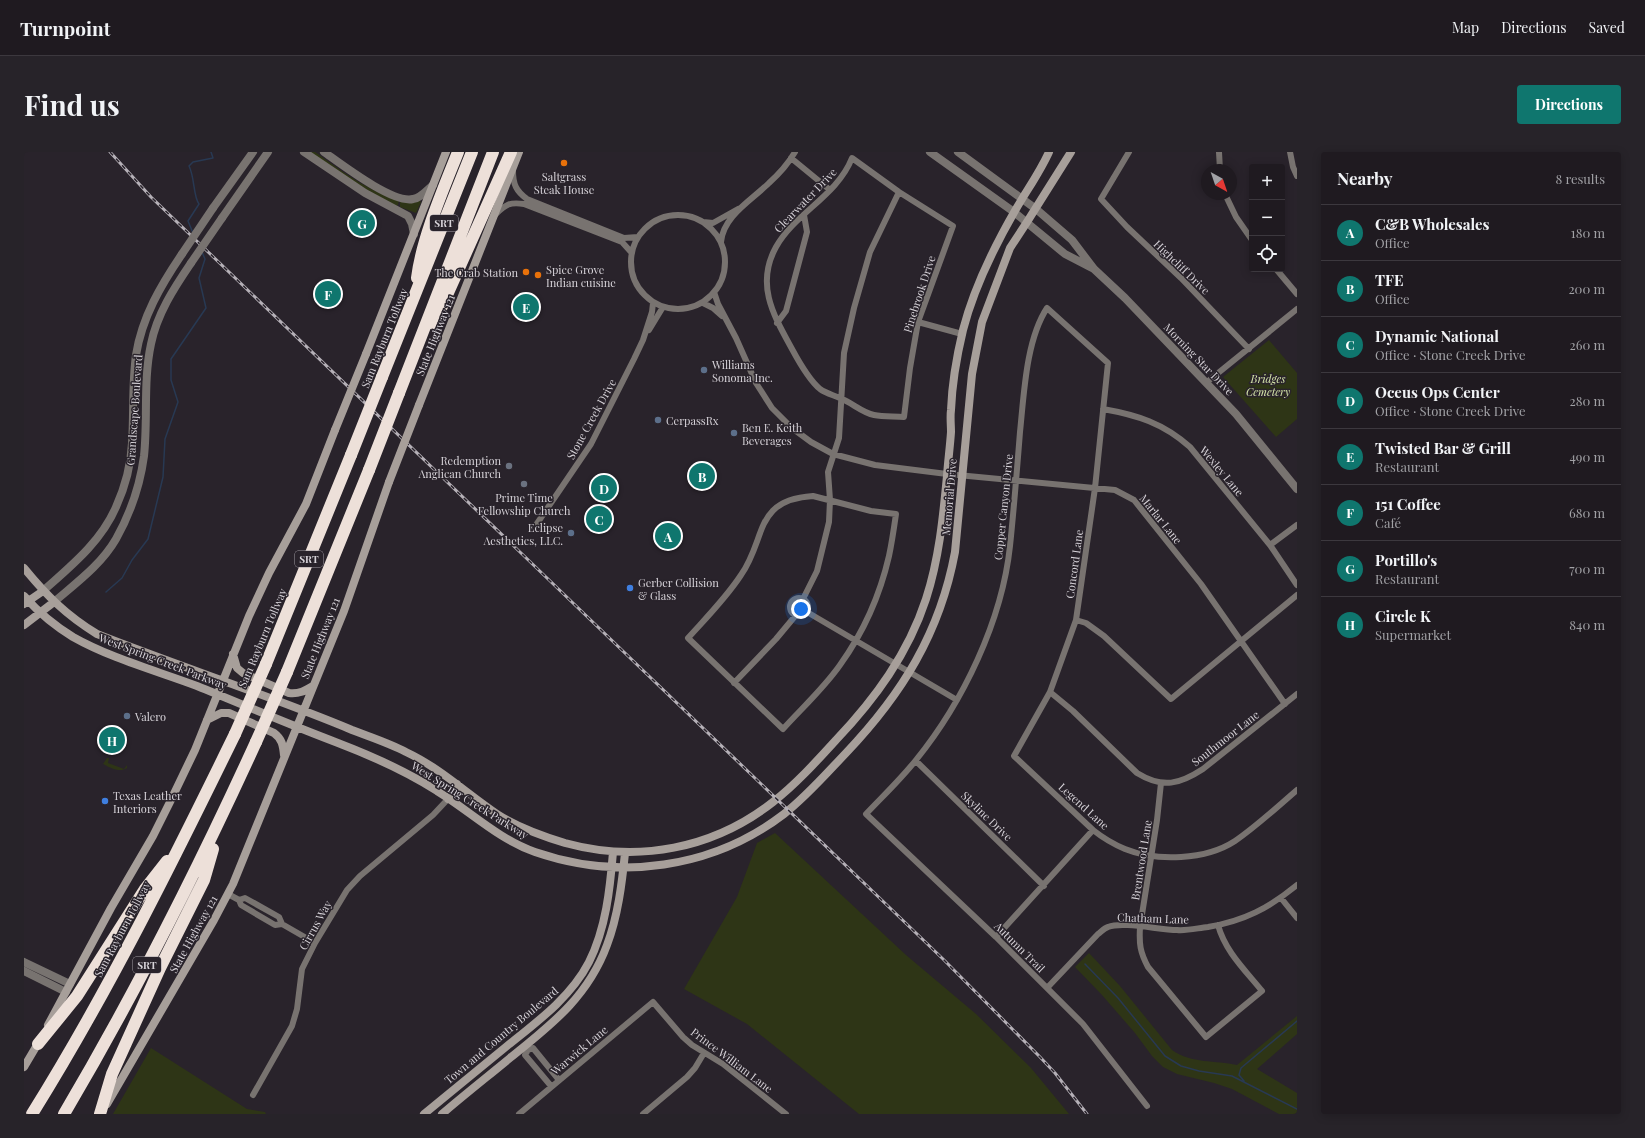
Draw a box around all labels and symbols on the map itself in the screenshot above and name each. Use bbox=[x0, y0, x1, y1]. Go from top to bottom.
marker: Saltgrass Steak House bbox=[559, 158, 569, 168]
street label: Clearwater Drive bbox=[770, 164, 840, 236]
north arrow bbox=[1201, 164, 1237, 200]
place label: Saltgrass Steak House bbox=[534, 169, 595, 197]
pin: G bbox=[349, 208, 375, 238]
road number: SRT bbox=[430, 215, 458, 231]
street label: Highcliff Drive bbox=[1151, 236, 1214, 298]
street label: Pinebrook Drive bbox=[899, 253, 939, 334]
place label: Spice Grove Indian cuisine bbox=[546, 262, 616, 290]
place label: The Crab Station bbox=[435, 265, 518, 280]
marker: The Crab Station bbox=[521, 267, 531, 277]
marker: Spice Grove Indian cuisine bbox=[533, 270, 543, 280]
pin: F bbox=[315, 279, 341, 309]
street label: Sam Rayburn Tollway bbox=[357, 285, 411, 390]
street label: State Highway 121 bbox=[412, 292, 458, 378]
pin: E bbox=[513, 292, 539, 322]
street label: Morning Star Drive bbox=[1161, 320, 1238, 399]
street label: Grandscape Boulevard bbox=[123, 353, 145, 466]
place label: Williams Sonoma Inc. bbox=[711, 357, 773, 385]
marker: Williams Sonoma Inc. bbox=[699, 365, 709, 375]
park label: Bridges Cemetery bbox=[1246, 371, 1291, 399]
street label: Stone Creek Drive bbox=[563, 376, 620, 462]
place label: CerpassRx bbox=[666, 413, 719, 428]
marker: CerpassRx bbox=[653, 415, 663, 425]
place label: Ben E. Keith Beverages bbox=[742, 420, 803, 448]
marker: Ben E. Keith Beverages bbox=[729, 428, 739, 438]
street label: Wexley Lane bbox=[1196, 442, 1248, 499]
place label: Redemption Anglican Church bbox=[417, 453, 502, 481]
street label: Copper Canyon Drive bbox=[990, 453, 1016, 561]
street label: Memorial Drive bbox=[938, 457, 960, 536]
marker: Redemption Anglican Church bbox=[504, 461, 514, 471]
pin: B bbox=[689, 461, 715, 491]
pin: D bbox=[591, 473, 617, 503]
marker: Prime Time Fellowship Church bbox=[519, 479, 529, 489]
place label: Prime Time Fellowship Church bbox=[478, 490, 571, 518]
street label: Marlar Lane bbox=[1136, 491, 1186, 547]
pin: C bbox=[586, 504, 612, 534]
place label: Eclipse Aesthetics, LLC. bbox=[482, 520, 563, 548]
pin: A bbox=[655, 521, 681, 551]
marker: Eclipse Aesthetics, LLC. bbox=[566, 528, 576, 538]
street label: Concord Lane bbox=[1062, 528, 1086, 599]
road number: SRT bbox=[295, 551, 323, 567]
place label: Gerber Collision & Glass bbox=[638, 575, 719, 603]
marker: Gerber Collision & Glass bbox=[625, 583, 635, 593]
street label: Sam Rayburn Tollway bbox=[234, 586, 290, 690]
street label: State Highway 121 bbox=[297, 595, 343, 681]
your location bbox=[791, 599, 811, 619]
street label: West Spring Creek Parkway bbox=[96, 629, 229, 692]
street label: Southmoor Lane bbox=[1188, 707, 1262, 769]
place label: Valero bbox=[134, 709, 166, 724]
marker: Valero bbox=[122, 711, 132, 721]
pin: H bbox=[99, 725, 125, 755]
street label: West Spring Creek Parkway bbox=[408, 757, 532, 843]
street label: Legend Lane bbox=[1056, 779, 1113, 833]
place label: Texas Leather Interiors bbox=[113, 788, 182, 816]
street label: Skyline Drive bbox=[958, 788, 1016, 844]
marker: Texas Leather Interiors bbox=[100, 796, 110, 806]
street label: Brentwood Lane bbox=[1127, 818, 1155, 901]
street label: Sam Rayburn Tollway bbox=[90, 878, 154, 980]
street label: State Highway 121 bbox=[165, 893, 221, 975]
street label: Cirrus Way bbox=[295, 897, 335, 953]
street label: Chatham Lane bbox=[1117, 909, 1190, 927]
street label: Autumn Trail bbox=[991, 918, 1049, 976]
road number: SRT bbox=[133, 957, 161, 973]
street label: Town and Country Boulevard bbox=[441, 982, 562, 1087]
street label: Warwick Lane bbox=[547, 1022, 611, 1079]
street label: Prince William Lane bbox=[688, 1024, 776, 1096]

